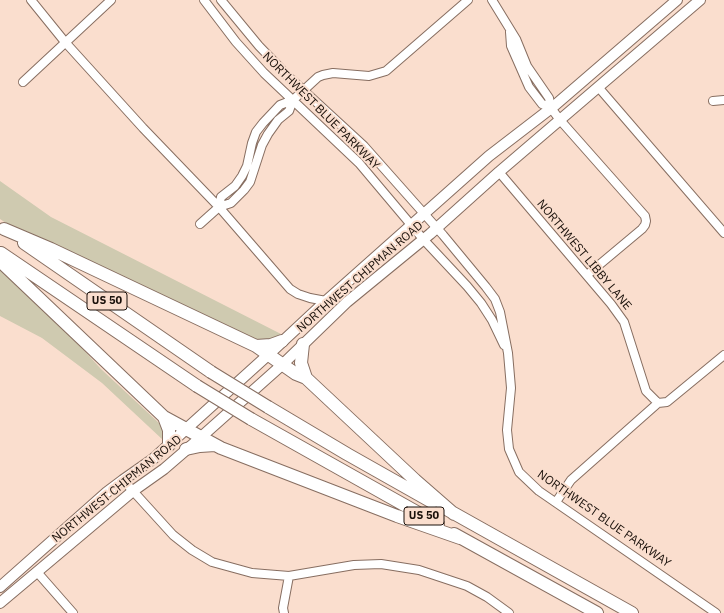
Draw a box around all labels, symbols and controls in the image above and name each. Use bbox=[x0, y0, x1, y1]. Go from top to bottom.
street label: NORTHWEST BLUE PARKWAY bbox=[259, 49, 383, 173]
street label: NORTHWEST LIBBY LANE bbox=[534, 197, 634, 313]
street label: NORTHWEST CHIPMAN ROAD bbox=[294, 218, 426, 336]
road number: US 50 bbox=[87, 292, 127, 310]
street label: NORTHWEST CHIPMAN ROAD bbox=[49, 432, 185, 546]
street label: NORTHWEST BLUE PARKWAY bbox=[534, 467, 674, 571]
road number: US 50 bbox=[404, 507, 444, 525]

